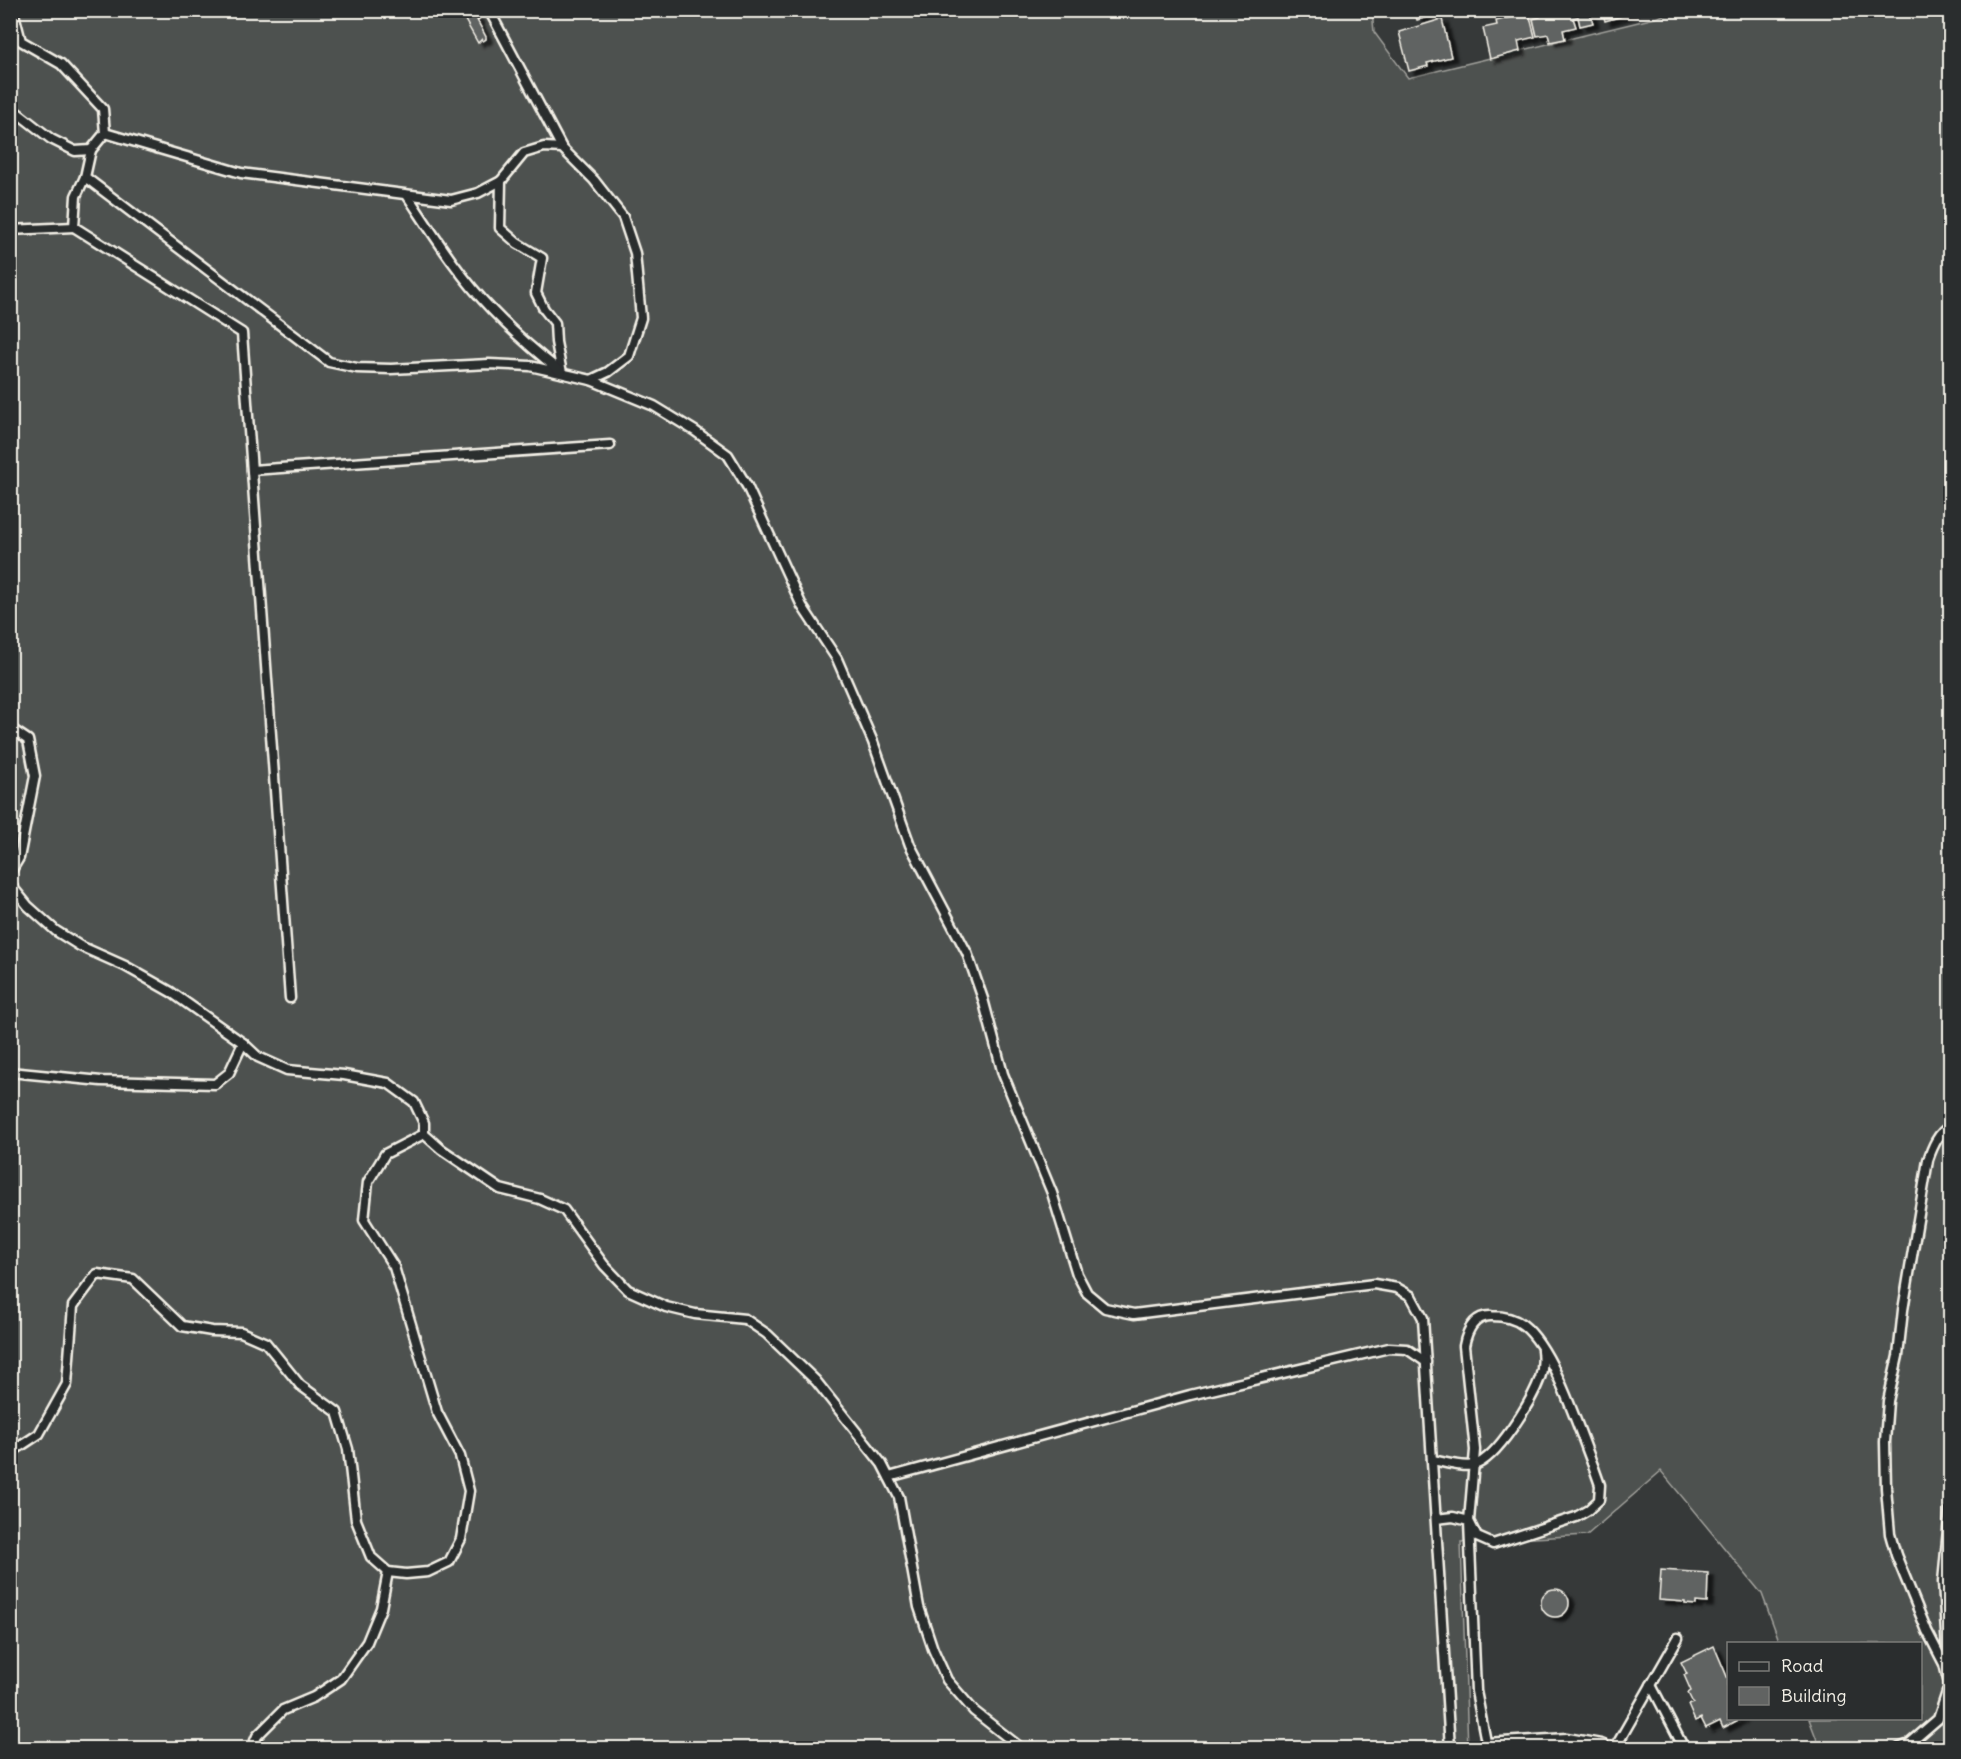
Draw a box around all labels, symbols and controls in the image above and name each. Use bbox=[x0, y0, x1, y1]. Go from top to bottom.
legend bbox=[1727, 1642, 1922, 1720]
text: Road bbox=[1781, 1654, 1824, 1677]
text: Building bbox=[1781, 1684, 1846, 1707]

